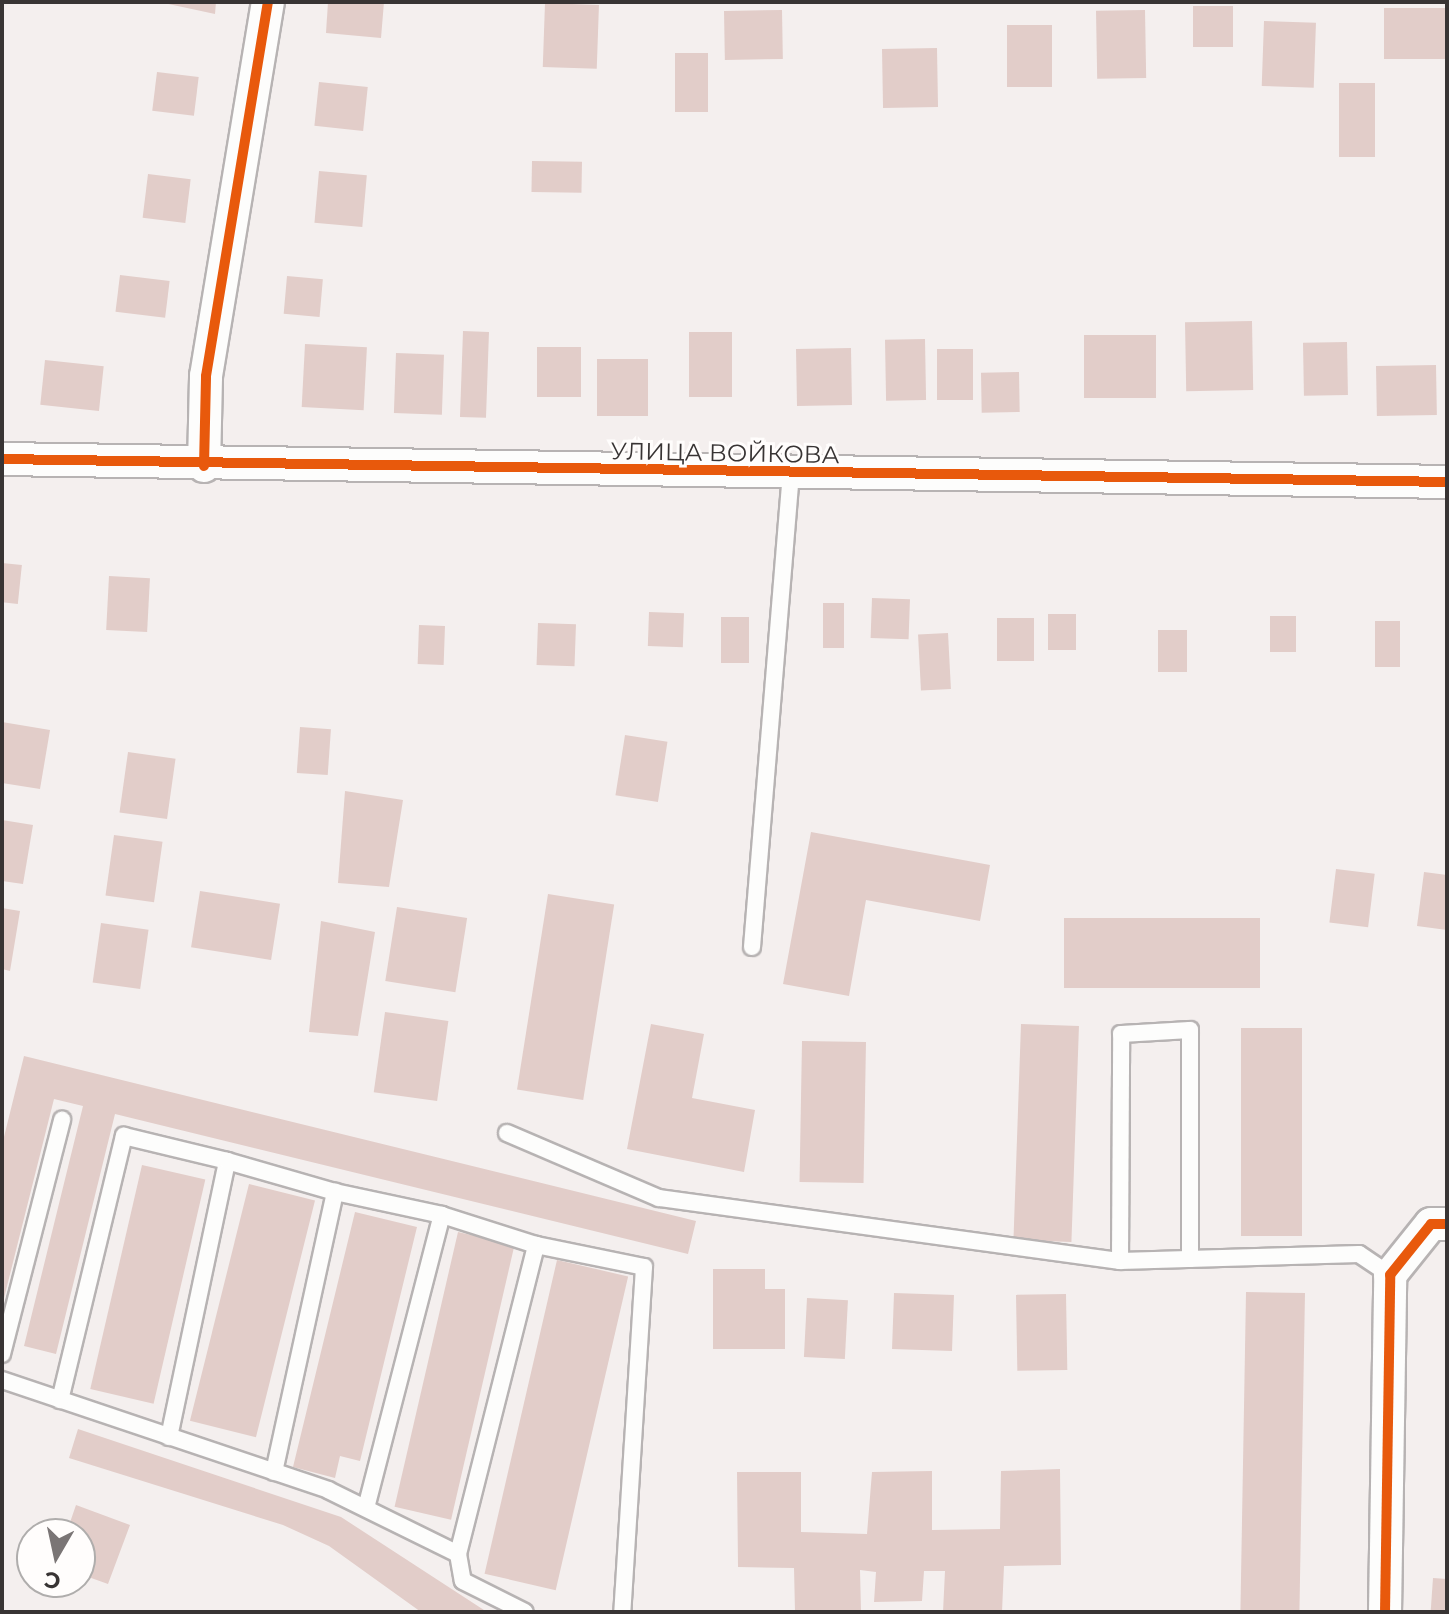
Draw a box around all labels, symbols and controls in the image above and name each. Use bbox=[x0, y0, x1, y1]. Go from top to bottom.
street label: УЛИЦА ВОЙКОВА bbox=[610, 437, 840, 469]
north arrow bbox=[16, 1518, 96, 1598]
text: С bbox=[42, 1566, 62, 1595]

